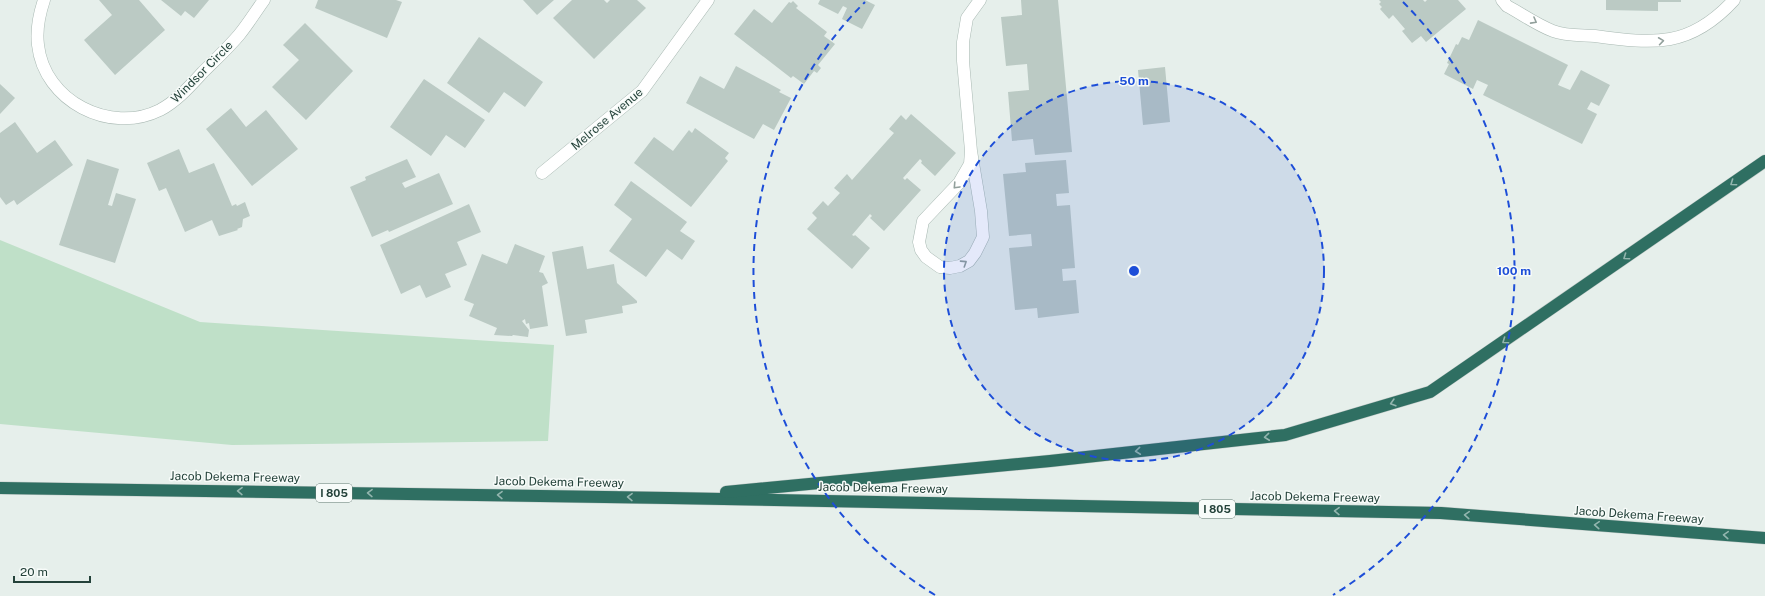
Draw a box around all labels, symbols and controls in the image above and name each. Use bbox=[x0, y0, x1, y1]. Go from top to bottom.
one-way arrow bbox=[1530, 16, 1537, 24]
one-way arrow bbox=[1658, 37, 1664, 46]
street label: Windsor Circle bbox=[168, 38, 236, 106]
text: 50 m bbox=[1119, 74, 1149, 88]
street label: Melrose Avenue bbox=[568, 85, 646, 153]
one-way arrow bbox=[1730, 179, 1737, 186]
one-way arrow bbox=[953, 181, 961, 189]
one-way arrow bbox=[1623, 252, 1630, 260]
one-way arrow bbox=[960, 261, 967, 268]
centre of rings bbox=[1127, 264, 1141, 278]
text: 100 m bbox=[1497, 264, 1531, 278]
one-way arrow bbox=[1502, 336, 1509, 344]
one-way arrow bbox=[1389, 398, 1396, 407]
one-way arrow bbox=[1264, 432, 1270, 441]
one-way arrow bbox=[1135, 447, 1141, 456]
street label: Jacob Dekema Freeway bbox=[170, 469, 301, 485]
street label: Jacob Dekema Freeway bbox=[494, 474, 625, 490]
street label: Jacob Dekema Freeway bbox=[818, 480, 949, 496]
road number: I 805 bbox=[316, 484, 352, 502]
one-way arrow bbox=[237, 487, 243, 495]
one-way arrow bbox=[367, 489, 373, 497]
street label: Jacob Dekema Freeway bbox=[1250, 489, 1381, 505]
one-way arrow bbox=[497, 491, 503, 499]
one-way arrow bbox=[627, 493, 633, 501]
road number: I 805 bbox=[1199, 500, 1235, 518]
street label: Jacob Dekema Freeway bbox=[1574, 503, 1705, 527]
one-way arrow bbox=[1334, 507, 1340, 515]
one-way arrow bbox=[1464, 511, 1470, 520]
one-way arrow bbox=[1593, 521, 1600, 530]
one-way arrow bbox=[1723, 531, 1729, 540]
scale bar bbox=[14, 558, 90, 584]
text: 20 m bbox=[20, 565, 48, 579]

